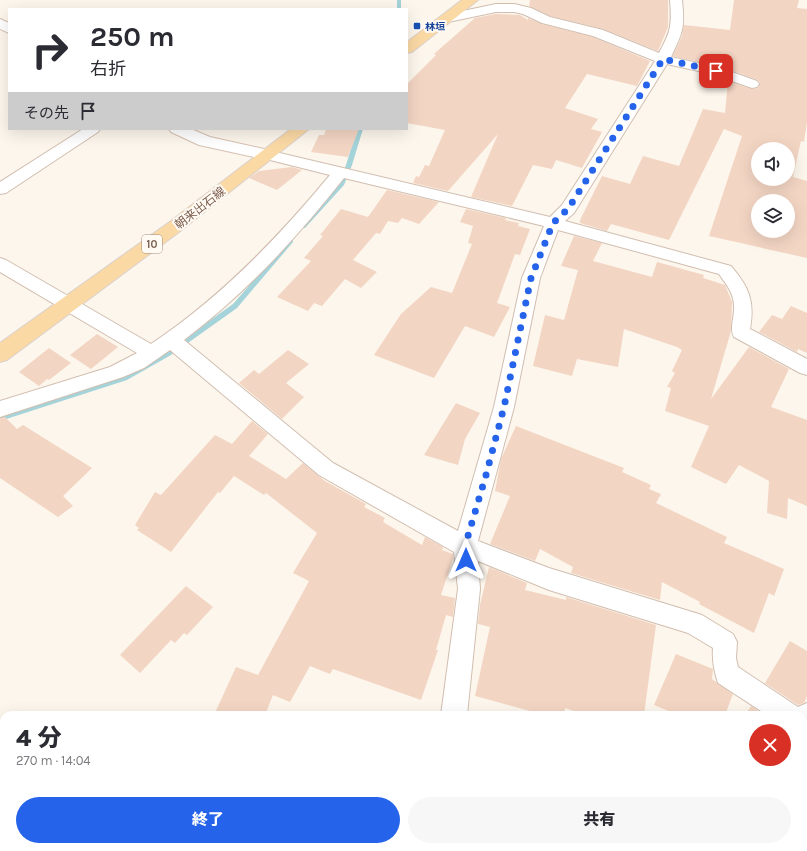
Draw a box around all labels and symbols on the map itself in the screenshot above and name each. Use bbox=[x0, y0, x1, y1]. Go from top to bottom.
marker: 林垣 bbox=[412, 21, 422, 31]
place label: 林垣 bbox=[425, 21, 446, 33]
pin bbox=[699, 54, 733, 88]
street label: 朝来出石線 bbox=[172, 184, 228, 232]
road number: 10 bbox=[142, 235, 162, 253]
position arrow bbox=[445, 539, 487, 581]

